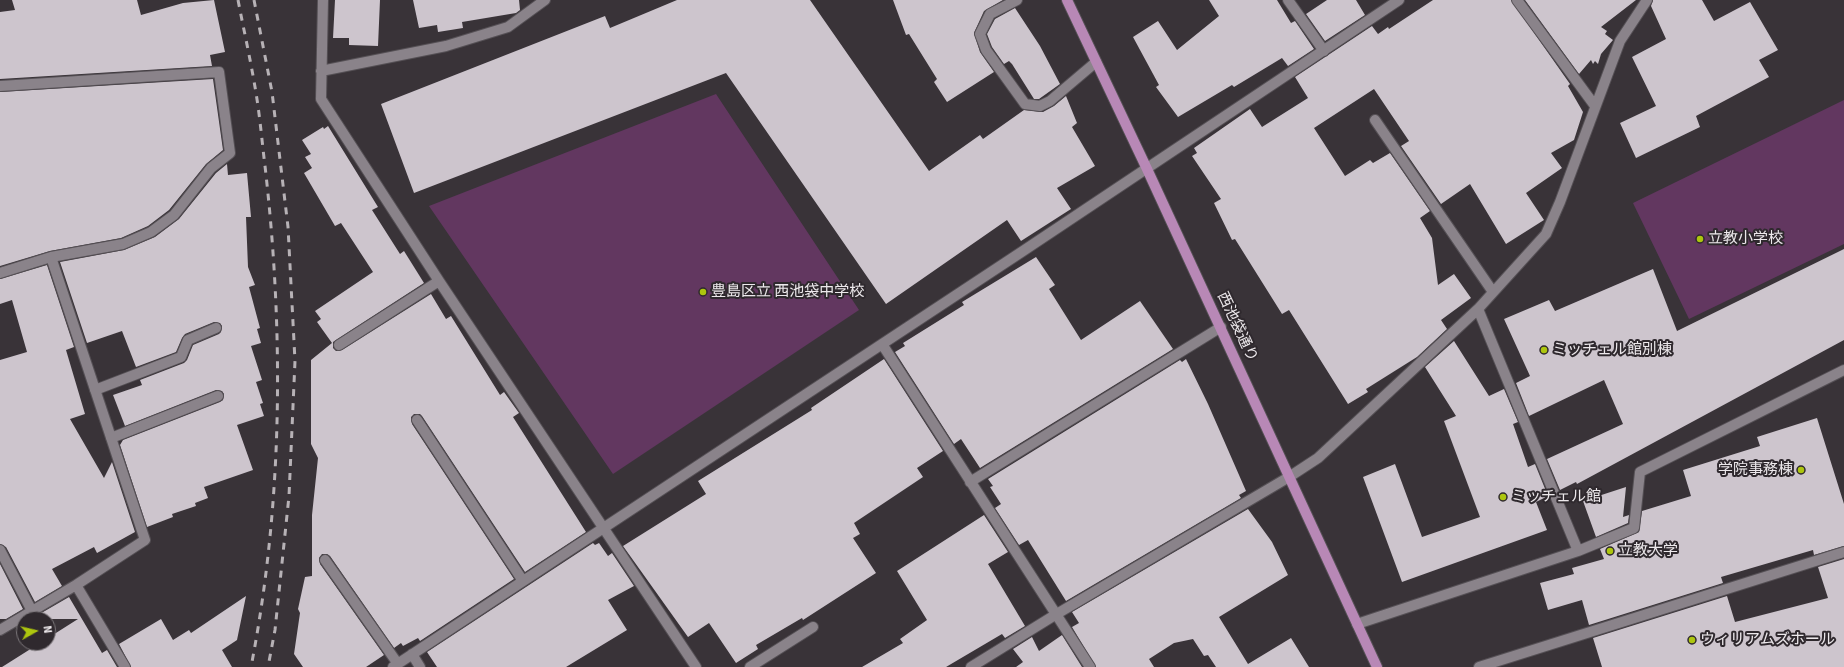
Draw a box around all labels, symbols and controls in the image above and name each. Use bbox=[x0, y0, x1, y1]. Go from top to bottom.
place label: 立教小学校 bbox=[1708, 230, 1783, 248]
marker: 立教小学校 bbox=[1695, 234, 1705, 244]
place label: 豊島区立 西池袋中学校 bbox=[711, 283, 864, 301]
marker: 豊島区立 西池袋中学校 bbox=[698, 287, 708, 297]
street label: 西池袋通り bbox=[1213, 289, 1261, 365]
place label: ミッチェル館別棟 bbox=[1552, 341, 1672, 359]
marker: ミッチェル館別棟 bbox=[1539, 345, 1549, 355]
place label: 学院事務棟 bbox=[1718, 461, 1793, 479]
marker: 学院事務棟 bbox=[1796, 465, 1806, 475]
place label: ミッチェル館 bbox=[1511, 488, 1601, 506]
marker: ミッチェル館 bbox=[1498, 492, 1508, 502]
place label: 立教大学 bbox=[1618, 542, 1678, 560]
marker: 立教大学 bbox=[1605, 546, 1615, 556]
north arrow bbox=[16, 611, 56, 651]
text: N bbox=[40, 625, 54, 634]
place label: ウィリアムズホール bbox=[1700, 631, 1835, 649]
marker: ウィリアムズホール bbox=[1687, 635, 1697, 645]

